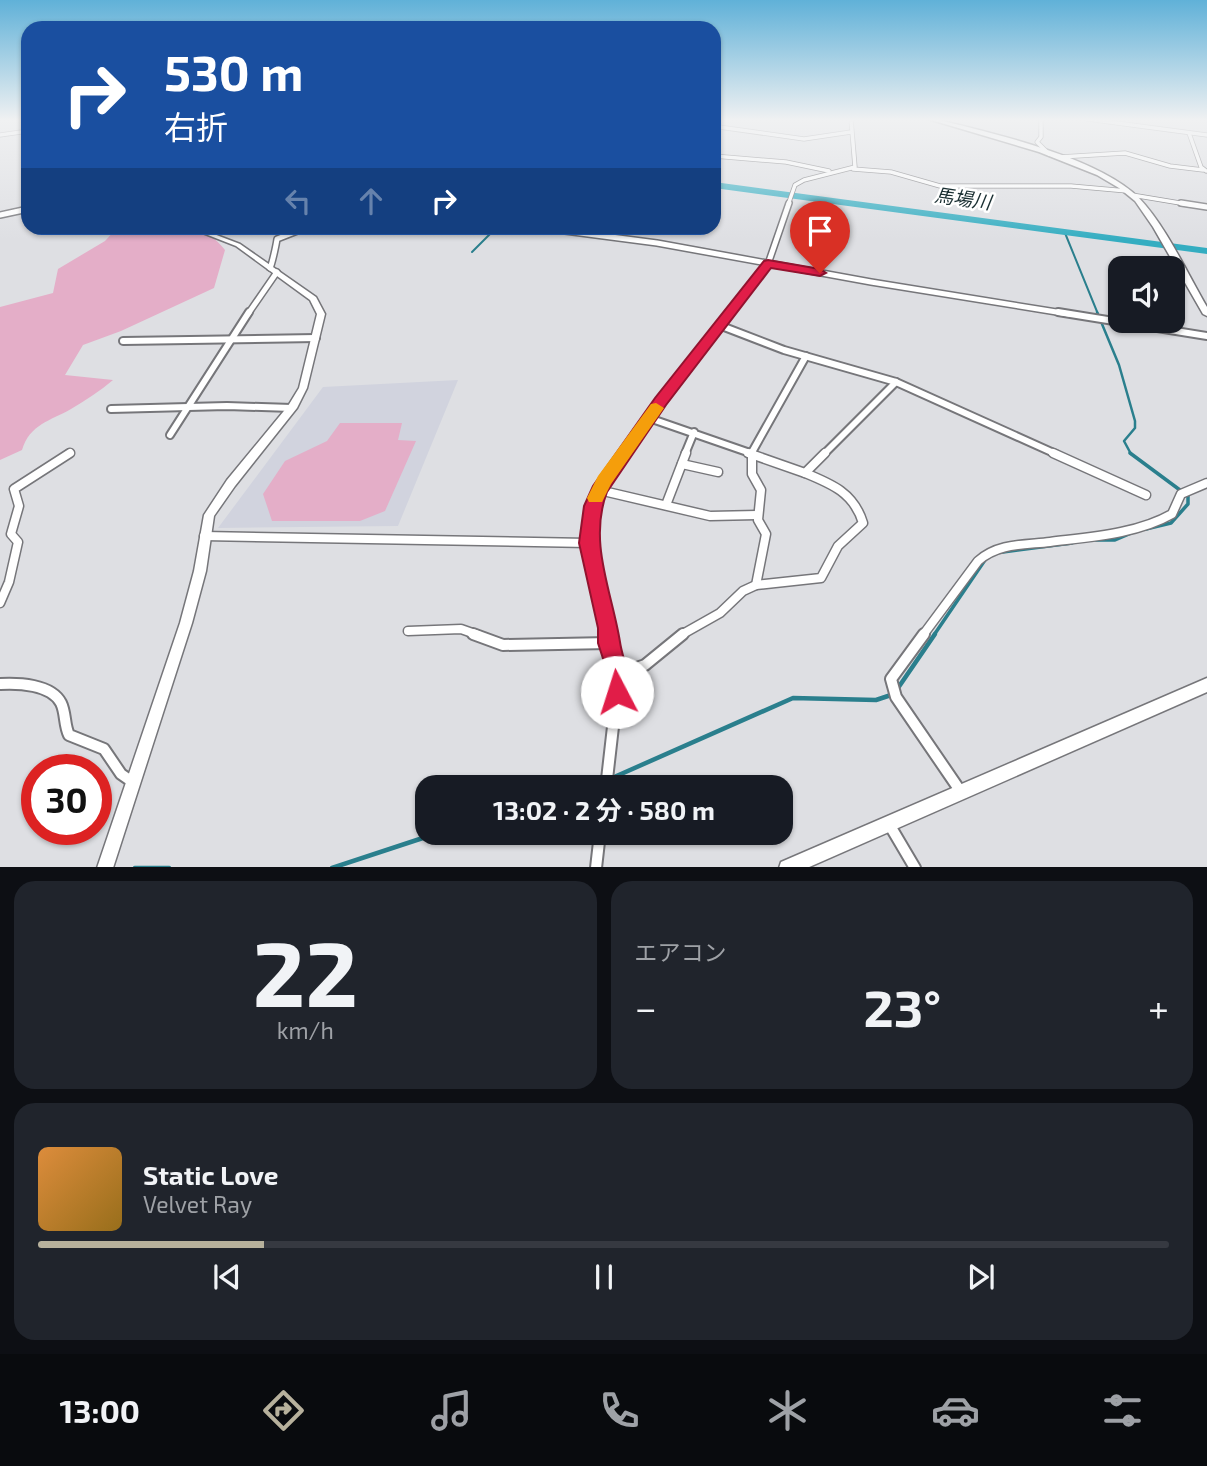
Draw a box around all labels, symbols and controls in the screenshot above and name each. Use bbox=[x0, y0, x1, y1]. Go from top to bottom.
text: 530 m bbox=[164, 42, 304, 101]
icon: right bbox=[49, 49, 140, 140]
text: 右折 bbox=[164, 107, 228, 145]
icon: left bbox=[279, 182, 317, 220]
icon: ahead bbox=[352, 182, 390, 220]
icon: right bbox=[425, 182, 463, 220]
water label: 馬場川 bbox=[933, 183, 995, 214]
pin bbox=[790, 201, 850, 273]
icon: arrive bbox=[801, 212, 839, 250]
map controls bbox=[1108, 256, 1185, 333]
button: sound bbox=[1108, 256, 1185, 333]
position arrow bbox=[580, 655, 654, 729]
speed limit sign: 30 bbox=[21, 754, 112, 845]
text: 13:02 · 2 分 · 580 m bbox=[493, 794, 715, 825]
text: 22 bbox=[252, 916, 358, 1025]
text: エアコン bbox=[635, 938, 727, 966]
text: 23° bbox=[864, 975, 941, 1037]
text: − bbox=[635, 984, 657, 1030]
text: + bbox=[1148, 984, 1169, 1030]
text: km/h bbox=[277, 1016, 334, 1044]
text: Static Love bbox=[143, 1159, 279, 1190]
text: Velvet Ray bbox=[143, 1190, 252, 1218]
icon: previous bbox=[208, 1258, 246, 1296]
icon: pause bbox=[585, 1258, 623, 1296]
icon: next bbox=[962, 1258, 1000, 1296]
icon: directions bbox=[259, 1386, 308, 1435]
icon: music bbox=[427, 1386, 476, 1435]
icon: phone bbox=[595, 1386, 644, 1435]
icon: climate bbox=[763, 1386, 812, 1435]
icon: car bbox=[931, 1386, 980, 1435]
icon: filters bbox=[1098, 1386, 1147, 1435]
text: 13:00 bbox=[59, 1391, 140, 1429]

